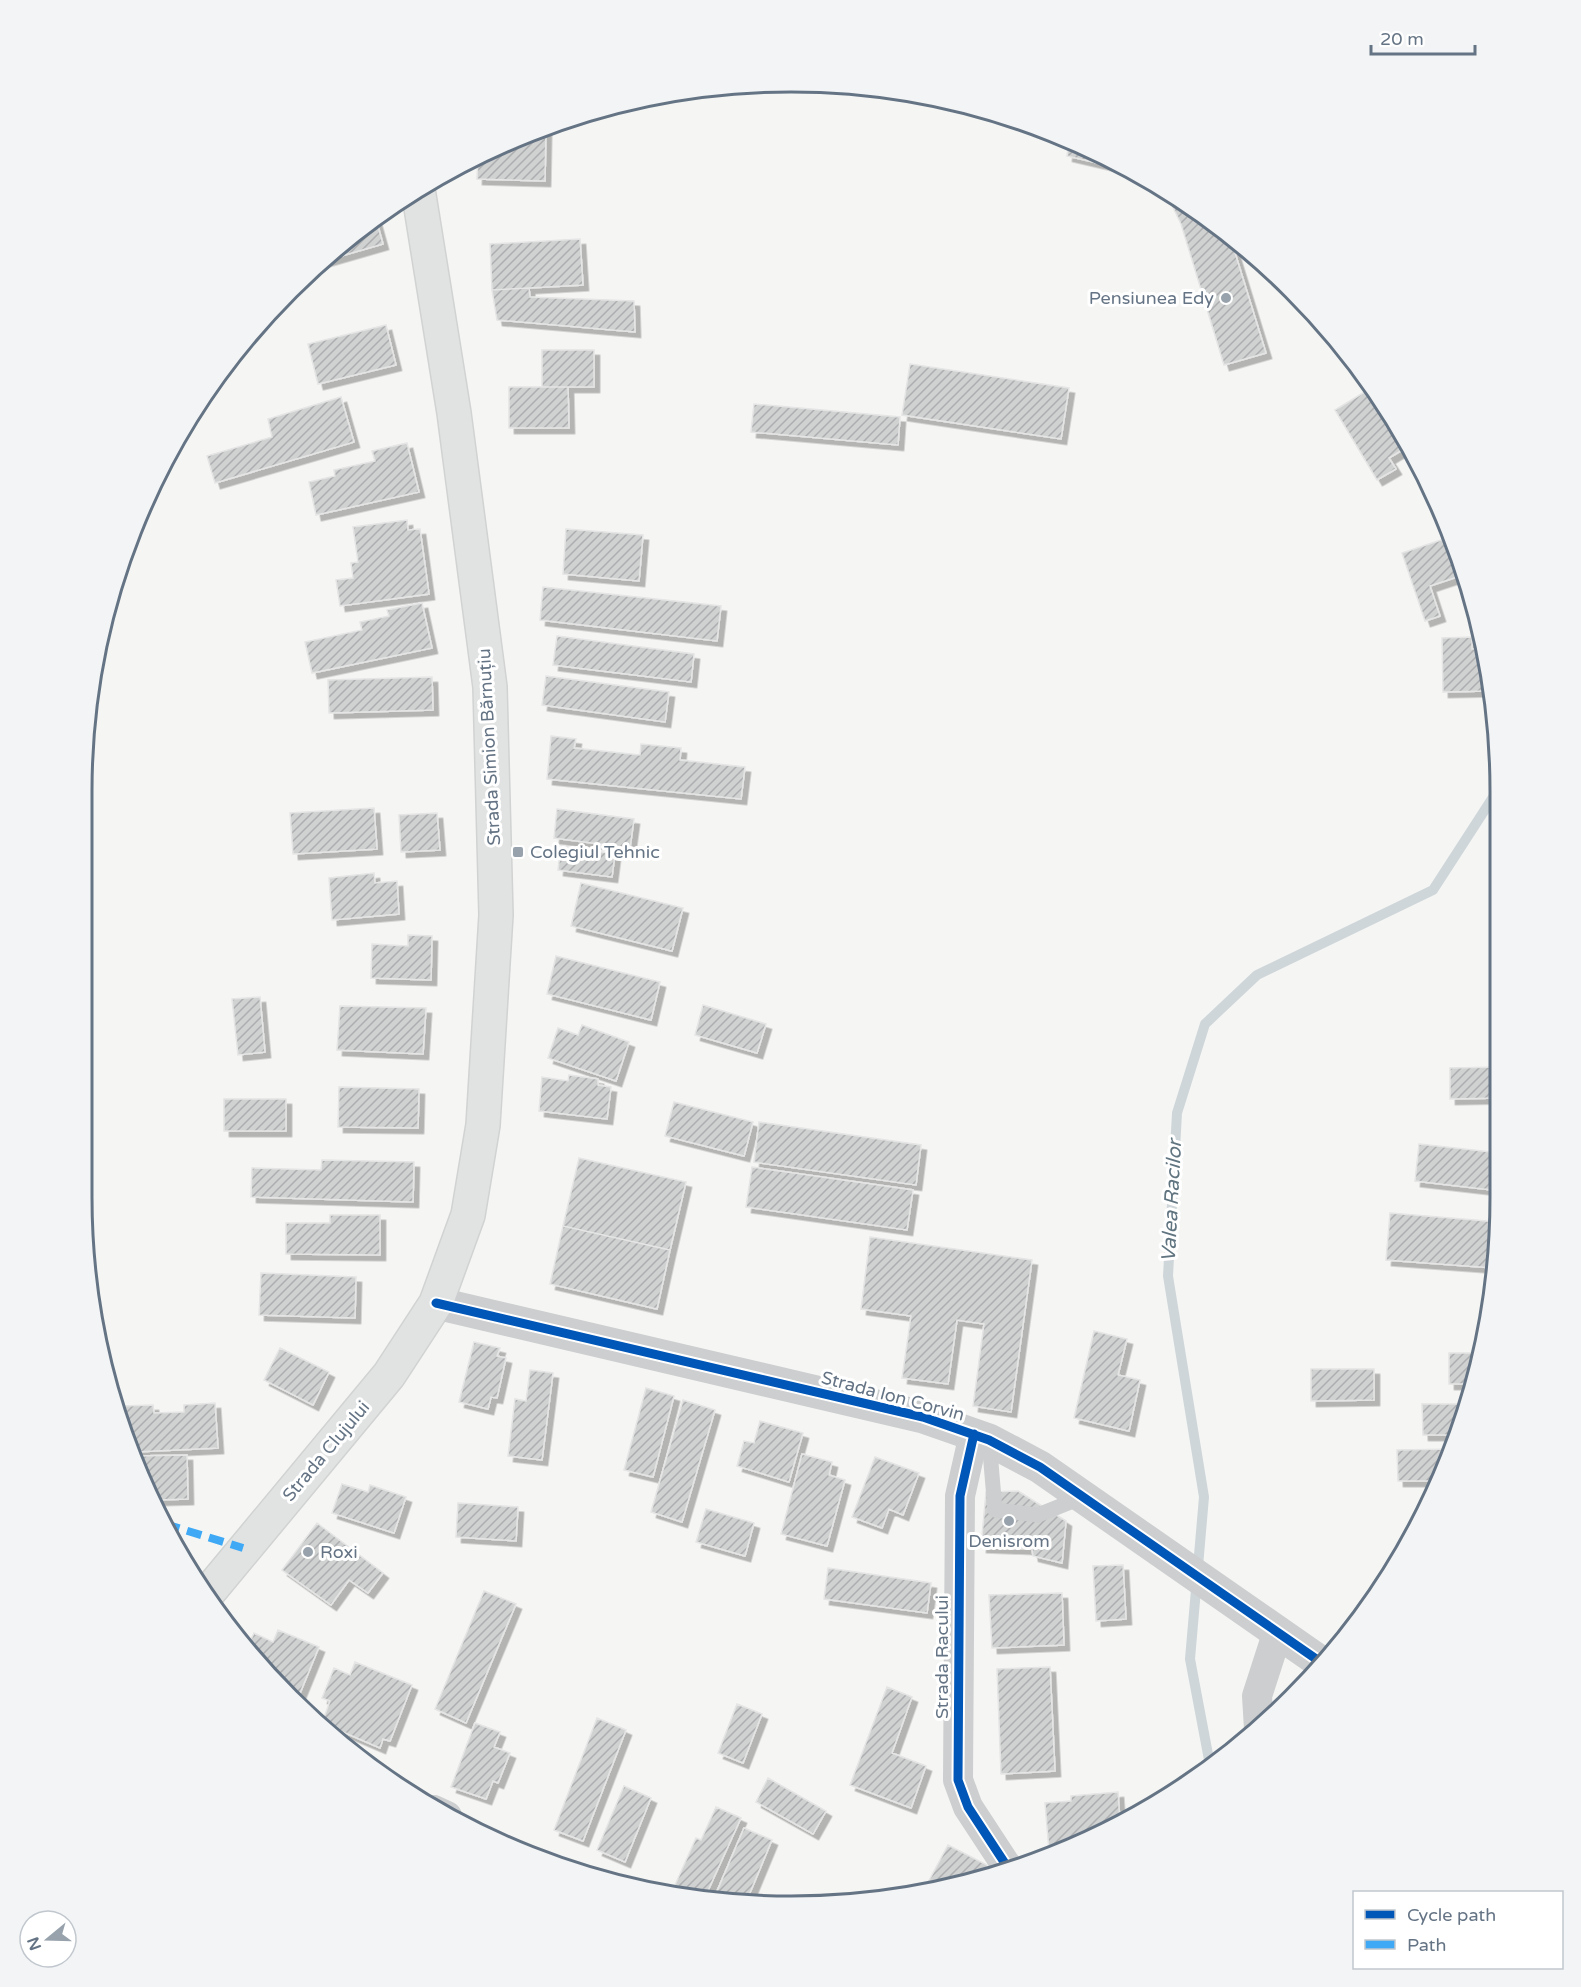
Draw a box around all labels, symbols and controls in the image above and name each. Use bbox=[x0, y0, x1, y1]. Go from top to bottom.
scale bar bbox=[1371, 18, 1474, 56]
text: 20 m bbox=[1380, 28, 1424, 50]
place label: Pensiunea Edy bbox=[1089, 287, 1214, 309]
marker: Pensiunea Edy bbox=[1219, 291, 1233, 305]
street label: Strada Simion Bărnuțiu bbox=[473, 648, 505, 846]
place label: Colegiul Tehnic bbox=[530, 841, 660, 863]
marker: Colegiul Tehnic bbox=[511, 845, 525, 859]
water label: Valea Racilor bbox=[1157, 1137, 1187, 1263]
street label: Strada Ion Corvin bbox=[819, 1366, 967, 1426]
street label: Strada Clujului bbox=[278, 1396, 374, 1506]
marker: Denisrom bbox=[1002, 1514, 1016, 1528]
place label: Denisrom bbox=[968, 1530, 1050, 1552]
place label: Roxi bbox=[320, 1541, 358, 1563]
marker: Roxi bbox=[301, 1545, 315, 1559]
street label: Strada Racului bbox=[931, 1595, 953, 1719]
legend bbox=[1353, 1891, 1563, 1969]
text: Cycle path bbox=[1407, 1904, 1496, 1926]
north arrow bbox=[18, 1909, 78, 1969]
text: N bbox=[23, 1934, 46, 1953]
text: Path bbox=[1407, 1934, 1446, 1956]

